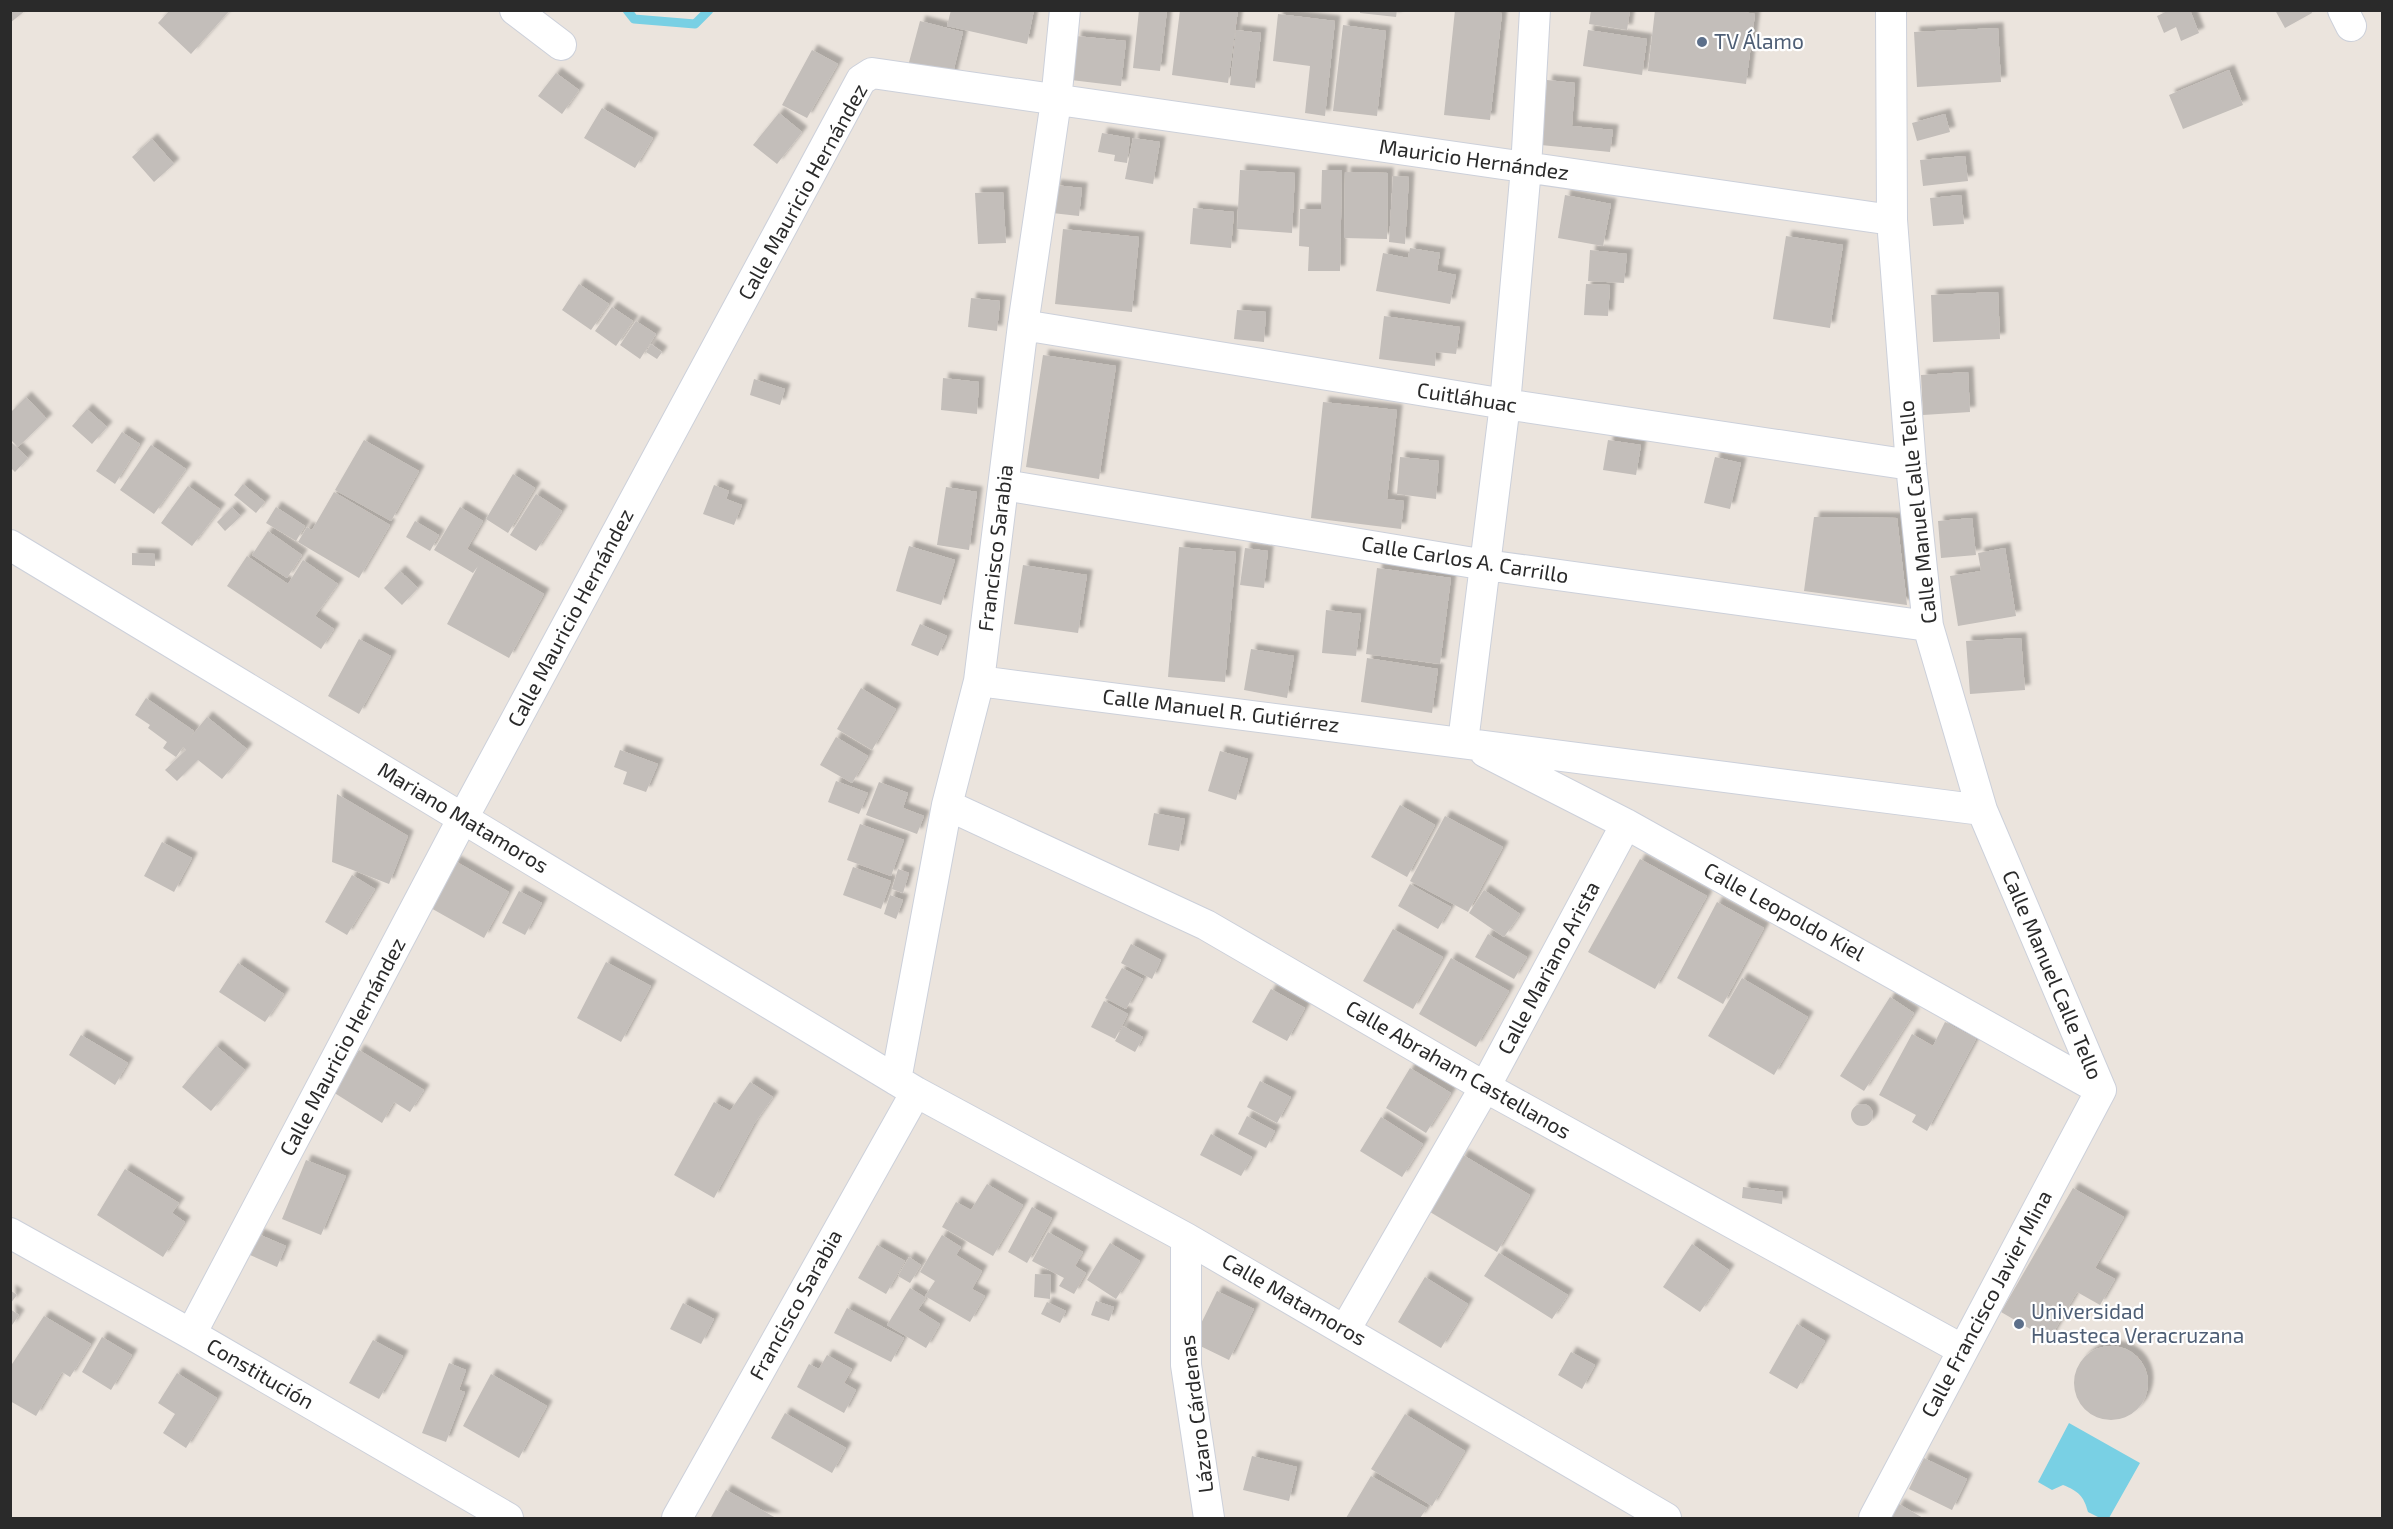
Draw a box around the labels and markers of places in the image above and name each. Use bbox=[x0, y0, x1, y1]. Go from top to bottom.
place label: TV Álamo bbox=[1714, 28, 1804, 53]
marker: TV Álamo bbox=[1695, 35, 1709, 49]
place label: Universidad Huasteca Veracruzana bbox=[2031, 1298, 2244, 1347]
marker: Universidad Huasteca Veracruzana bbox=[2012, 1317, 2026, 1331]

